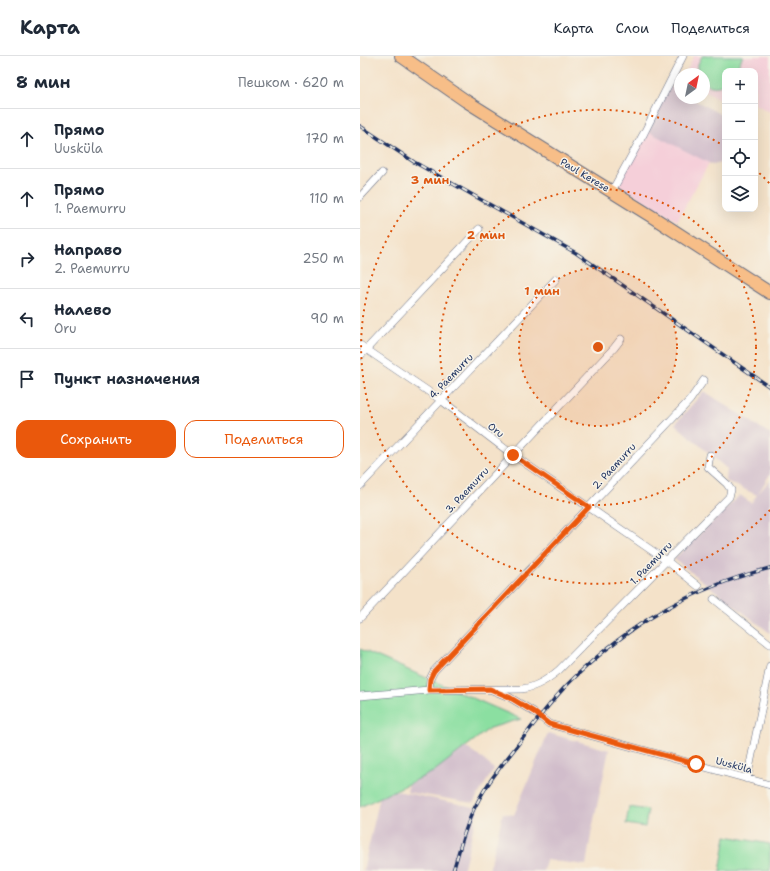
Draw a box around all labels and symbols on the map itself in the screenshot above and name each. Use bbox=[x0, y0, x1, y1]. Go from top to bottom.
north arrow bbox=[674, 68, 710, 104]
street label: Paul Kerese bbox=[558, 155, 612, 195]
text: 3 мин bbox=[411, 172, 449, 188]
text: 2 мин bbox=[467, 227, 505, 243]
text: 1 мин bbox=[524, 283, 560, 299]
centre of rings bbox=[591, 340, 605, 354]
street label: 4. Paemurru bbox=[426, 350, 476, 401]
street label: Oru bbox=[485, 420, 507, 441]
street label: 2. Paemurru bbox=[589, 440, 639, 492]
route end bbox=[504, 446, 522, 464]
street label: 3. Paemurru bbox=[442, 464, 492, 516]
street label: 1. Paemurru bbox=[627, 538, 675, 587]
street label: Uusküla bbox=[714, 754, 755, 776]
route start bbox=[687, 755, 705, 773]

